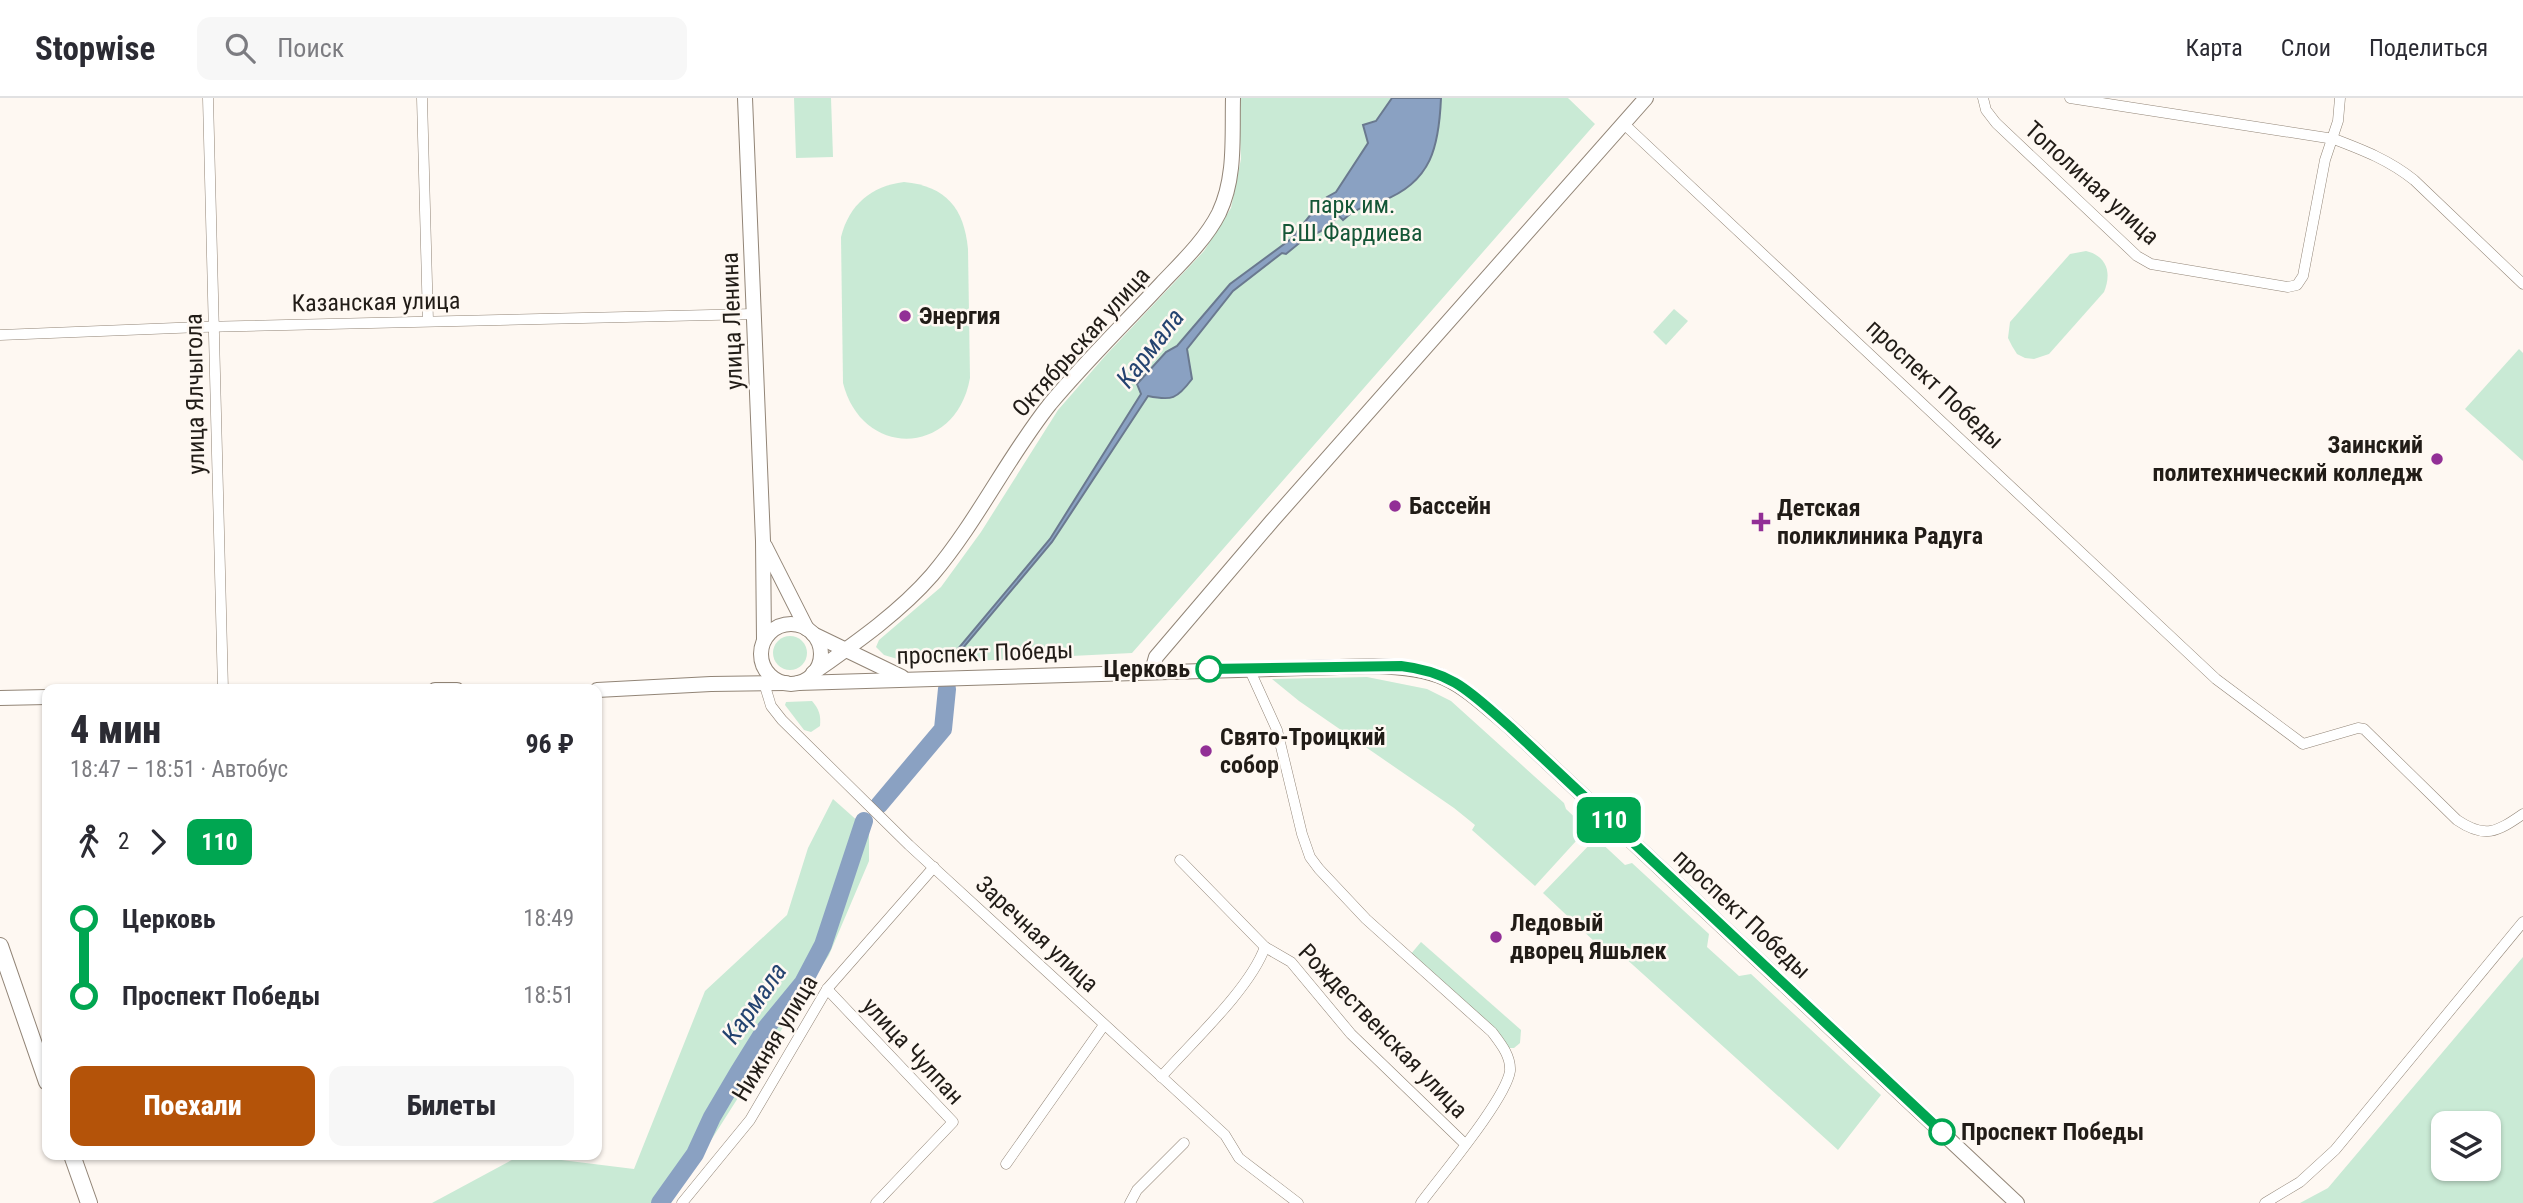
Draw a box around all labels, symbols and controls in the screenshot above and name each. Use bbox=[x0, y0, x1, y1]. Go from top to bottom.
search box bbox=[197, 17, 687, 80]
text: Stopwise bbox=[35, 29, 155, 68]
icon: search bbox=[221, 29, 259, 67]
text: Поиск bbox=[277, 33, 344, 63]
text: Карта bbox=[2185, 34, 2243, 62]
text: Слои bbox=[2281, 34, 2331, 62]
text: Поделиться bbox=[2369, 34, 2488, 62]
street label: Тополиная улица bbox=[2019, 115, 2165, 251]
park label: парк им. Р.Ш.Фардиева bbox=[1281, 191, 1423, 247]
street label: улица Ленина bbox=[716, 252, 748, 390]
street label: Октябрьская улица bbox=[1006, 261, 1156, 423]
street label: Казанская улица bbox=[291, 287, 461, 317]
place label: Энергия bbox=[919, 302, 1001, 330]
water label: Кармала bbox=[1110, 303, 1190, 393]
marker: Энергия bbox=[897, 308, 913, 324]
street label: улица Ялчыгола bbox=[180, 313, 210, 475]
street label: проспект Победы bbox=[1861, 313, 2009, 455]
place label: Заинский политехнический колледж bbox=[2153, 431, 2423, 487]
marker: Заинский политехнический колледж bbox=[2429, 451, 2445, 467]
place label: Бассейн bbox=[1409, 492, 1491, 520]
place label: Детская поликлиника Радуга bbox=[1777, 494, 1983, 550]
marker: Бассейн bbox=[1387, 498, 1403, 514]
marker: Детская поликлиника Радуга bbox=[1751, 512, 1771, 532]
street label: проспект Победы bbox=[896, 636, 1074, 670]
place label: Церковь bbox=[1104, 655, 1190, 683]
marker: Церковь bbox=[1196, 656, 1222, 682]
text: 4 мин bbox=[70, 708, 161, 752]
place label: Свято-Троицкий собор bbox=[1220, 723, 1386, 779]
text: 96 ₽ bbox=[525, 729, 574, 759]
marker: Свято-Троицкий собор bbox=[1198, 743, 1214, 759]
text: 18:47 – 18:51 · Автобус bbox=[70, 756, 288, 783]
line badge: 110 bbox=[1569, 797, 1649, 843]
text: 110 bbox=[1591, 806, 1627, 834]
icon: walk bbox=[70, 823, 108, 861]
icon: forward bbox=[139, 823, 177, 861]
text: 2 bbox=[118, 828, 129, 855]
text: 110 bbox=[201, 828, 238, 856]
street label: проспект Победы bbox=[1668, 843, 1816, 985]
street label: Заречная улица bbox=[970, 870, 1104, 998]
text: Церковь bbox=[122, 904, 216, 934]
text: 18:49 bbox=[523, 905, 574, 932]
place label: Ледовый дворец Яшьлек bbox=[1510, 909, 1667, 965]
marker: Ледовый дворец Яшьлек bbox=[1488, 929, 1504, 945]
street label: Рождественская улица bbox=[1293, 938, 1473, 1124]
water label: Кармала bbox=[715, 957, 793, 1049]
street label: Нижняя улица bbox=[726, 970, 824, 1106]
text: Проспект Победы bbox=[122, 981, 320, 1011]
text: 18:51 bbox=[523, 982, 574, 1009]
street label: улица Чулпан bbox=[856, 992, 970, 1110]
button: Поехали bbox=[70, 1066, 315, 1146]
button: Билеты bbox=[329, 1066, 574, 1146]
map controls bbox=[2431, 1111, 2501, 1181]
button: layers bbox=[2431, 1111, 2501, 1181]
place label: Проспект Победы bbox=[1961, 1118, 2144, 1146]
marker: Проспект Победы bbox=[1929, 1119, 1955, 1145]

